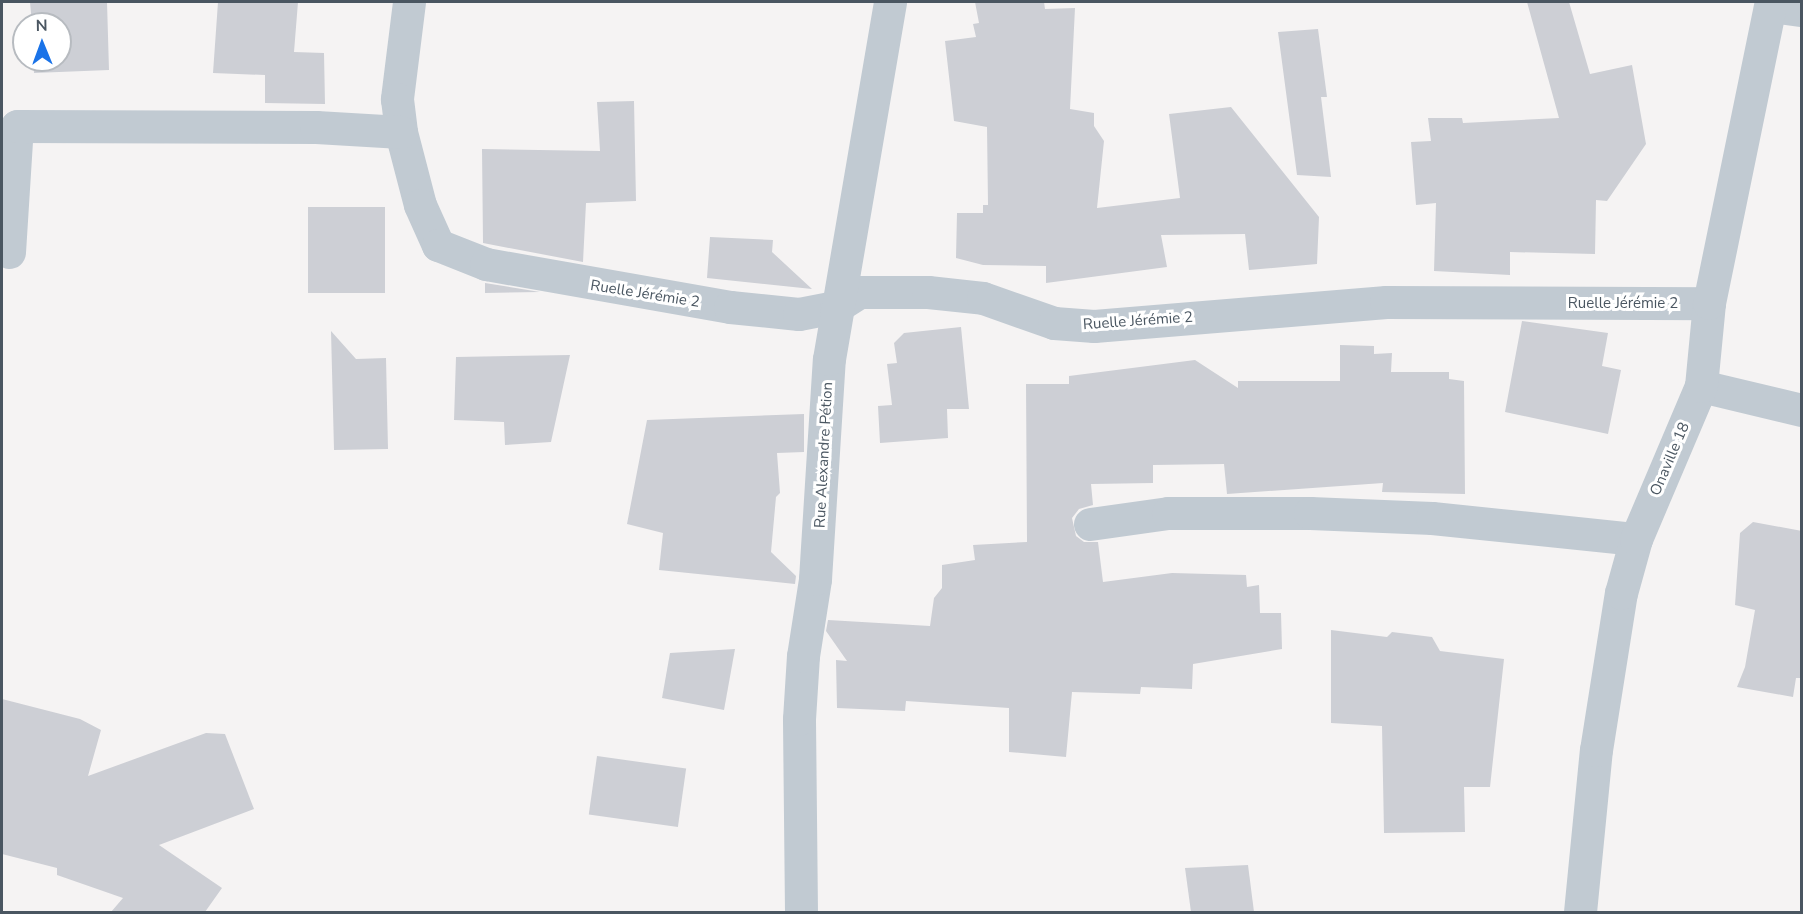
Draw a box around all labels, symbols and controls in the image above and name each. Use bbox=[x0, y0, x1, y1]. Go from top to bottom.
north arrow bbox=[12, 12, 72, 72]
text: N bbox=[36, 15, 48, 37]
street label: Ruelle Jérémie 2 bbox=[589, 276, 701, 312]
street label: Ruelle Jérémie 2 bbox=[1568, 295, 1678, 313]
street label: Ruelle Jérémie 2 bbox=[1082, 308, 1194, 334]
street label: Rue Alexandre Pétion bbox=[811, 381, 837, 529]
street label: Onaville 18 bbox=[1647, 420, 1693, 498]

